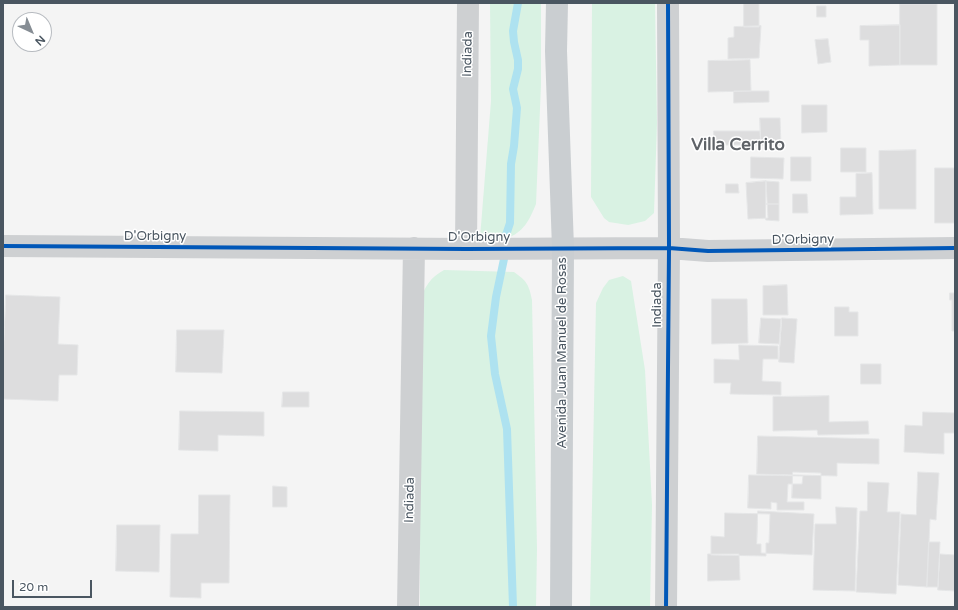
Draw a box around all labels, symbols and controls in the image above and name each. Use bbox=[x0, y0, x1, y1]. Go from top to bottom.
north arrow bbox=[12, 12, 52, 52]
street label: Indiada bbox=[460, 31, 476, 77]
text: N bbox=[32, 33, 48, 48]
district label: Villa Cerrito bbox=[691, 136, 785, 156]
street label: D'Orbigny bbox=[124, 229, 186, 245]
street label: D'Orbigny bbox=[448, 230, 510, 246]
street label: D'Orbigny bbox=[772, 232, 834, 248]
street label: Avenida Juan Manuel de Rosas bbox=[555, 257, 571, 449]
street label: Indiada bbox=[650, 282, 666, 328]
street label: Indiada bbox=[402, 477, 418, 523]
scale bar bbox=[14, 572, 94, 598]
text: 20 m bbox=[19, 580, 48, 594]

